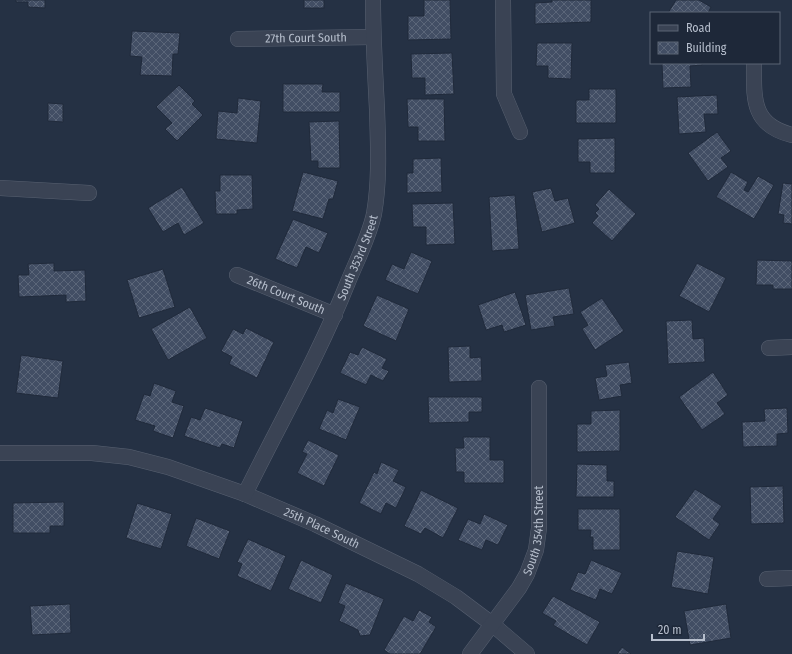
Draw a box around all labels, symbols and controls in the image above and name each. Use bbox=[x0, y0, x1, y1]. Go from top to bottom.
legend bbox=[650, 12, 780, 64]
text: Road bbox=[686, 21, 711, 35]
street label: 27th Court South bbox=[265, 30, 347, 46]
text: Building bbox=[686, 41, 727, 55]
street label: South 353rd Street bbox=[334, 214, 381, 302]
street label: 26th Court South bbox=[245, 273, 327, 317]
street label: South 354th Street bbox=[520, 486, 546, 577]
street label: 25th Place South bbox=[282, 505, 362, 551]
scale bar bbox=[652, 616, 704, 642]
text: 20 m bbox=[658, 623, 682, 637]

